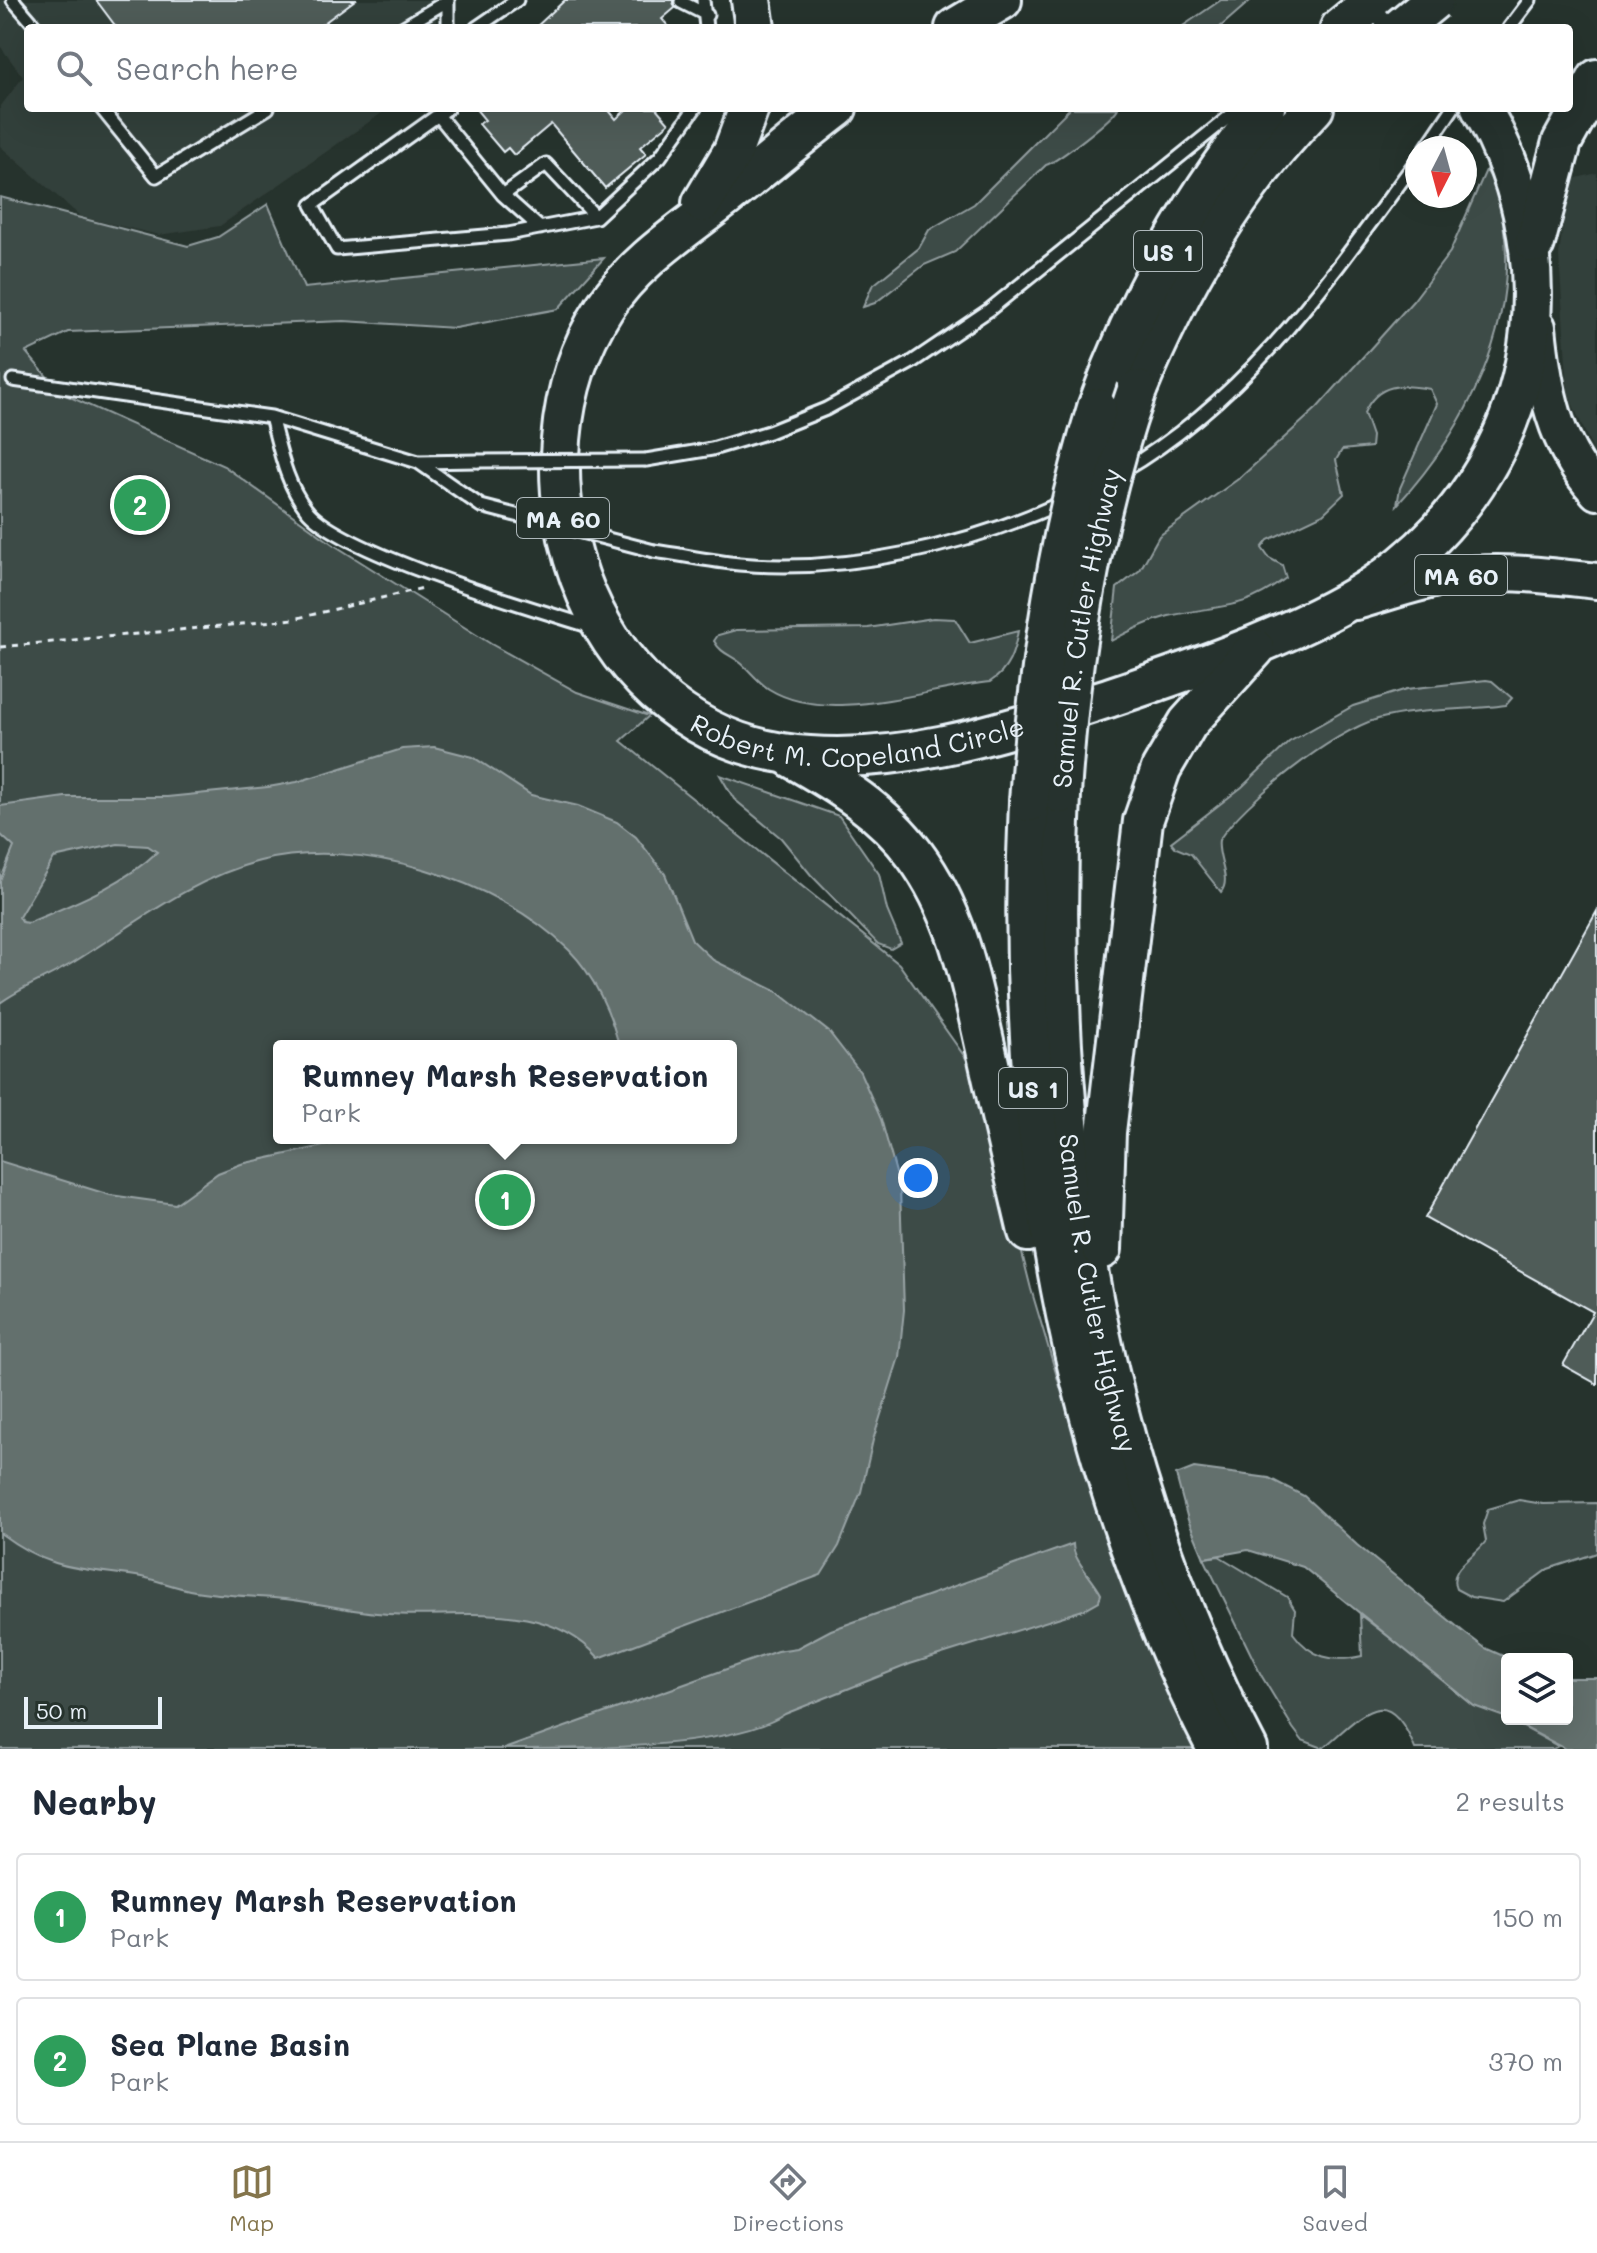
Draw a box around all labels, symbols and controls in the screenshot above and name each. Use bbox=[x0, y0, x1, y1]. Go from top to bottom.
search box bbox=[24, 24, 1573, 112]
icon: search bbox=[52, 46, 96, 90]
text: Search here bbox=[116, 48, 299, 88]
north arrow bbox=[1405, 136, 1477, 208]
road number: US 1 bbox=[1134, 231, 1202, 271]
street label: Samuel R. Cutler Highway bbox=[1044, 464, 1129, 789]
pin: 2 bbox=[114, 475, 166, 535]
road number: MA 60 bbox=[517, 498, 609, 538]
road number: MA 60 bbox=[1415, 555, 1507, 595]
street label: Robert M. Copeland Circle bbox=[690, 697, 1030, 735]
text: Robert M. Copeland Circle bbox=[685, 706, 1028, 774]
popup bbox=[273, 1040, 737, 1144]
text: Rumney Marsh Reservation bbox=[302, 1055, 708, 1095]
road number: US 1 bbox=[999, 1068, 1067, 1108]
text: Park bbox=[302, 1095, 361, 1129]
street label: Samuel R. Cutler Highway bbox=[1052, 1132, 1146, 1456]
your location bbox=[898, 1158, 938, 1198]
pin: 1 bbox=[479, 1170, 531, 1230]
map controls bbox=[1501, 1653, 1573, 1725]
button: layers bbox=[1501, 1653, 1573, 1725]
scale bar bbox=[24, 1693, 162, 1729]
text: 50 m bbox=[36, 1696, 87, 1725]
text: Nearby bbox=[32, 1779, 157, 1824]
text: 2 results bbox=[1456, 1784, 1565, 1818]
text: Rumney Marsh Reservation bbox=[110, 1880, 516, 1920]
text: 1 bbox=[54, 1900, 66, 1934]
text: 150 m bbox=[1491, 1900, 1563, 1934]
text: Park bbox=[110, 1920, 169, 1954]
text: Sea Plane Basin bbox=[110, 2024, 350, 2064]
text: 2 bbox=[53, 2044, 67, 2078]
text: 370 m bbox=[1488, 2044, 1563, 2078]
text: Park bbox=[110, 2064, 169, 2098]
tab: Map bbox=[229, 2160, 274, 2237]
tab: Directions bbox=[732, 2160, 844, 2237]
tab: Saved bbox=[1303, 2160, 1368, 2237]

